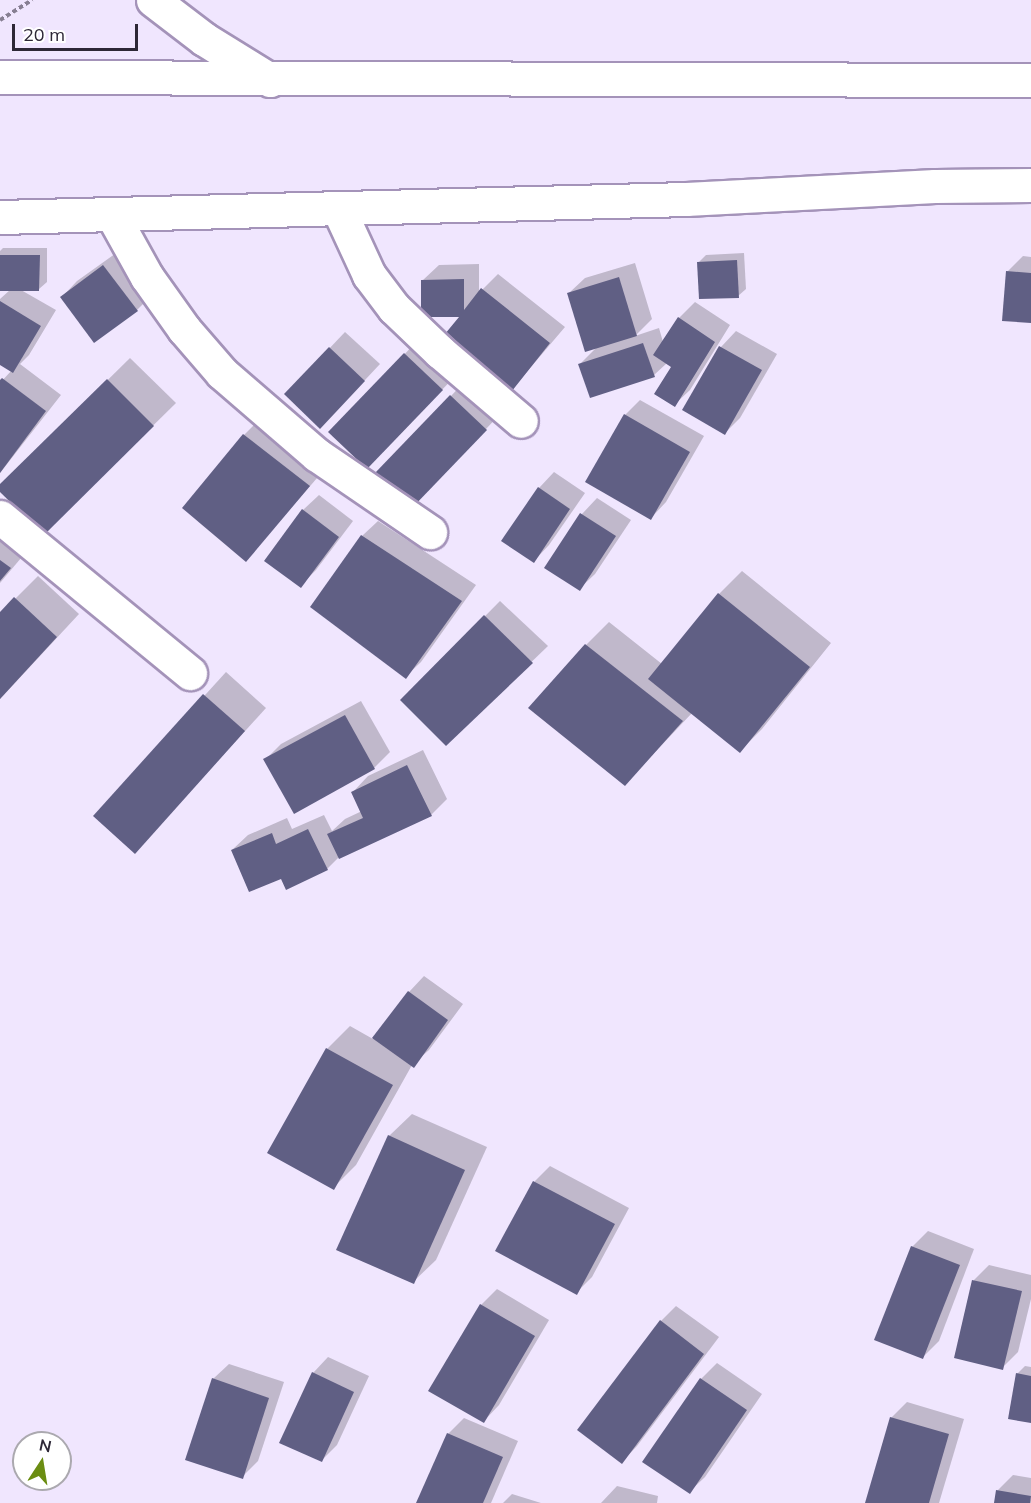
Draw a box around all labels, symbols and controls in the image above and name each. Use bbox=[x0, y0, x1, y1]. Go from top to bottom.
scale bar bbox=[15, 12, 141, 50]
text: 20 m bbox=[23, 23, 65, 46]
north arrow bbox=[12, 1431, 72, 1491]
text: N bbox=[37, 1434, 53, 1456]

